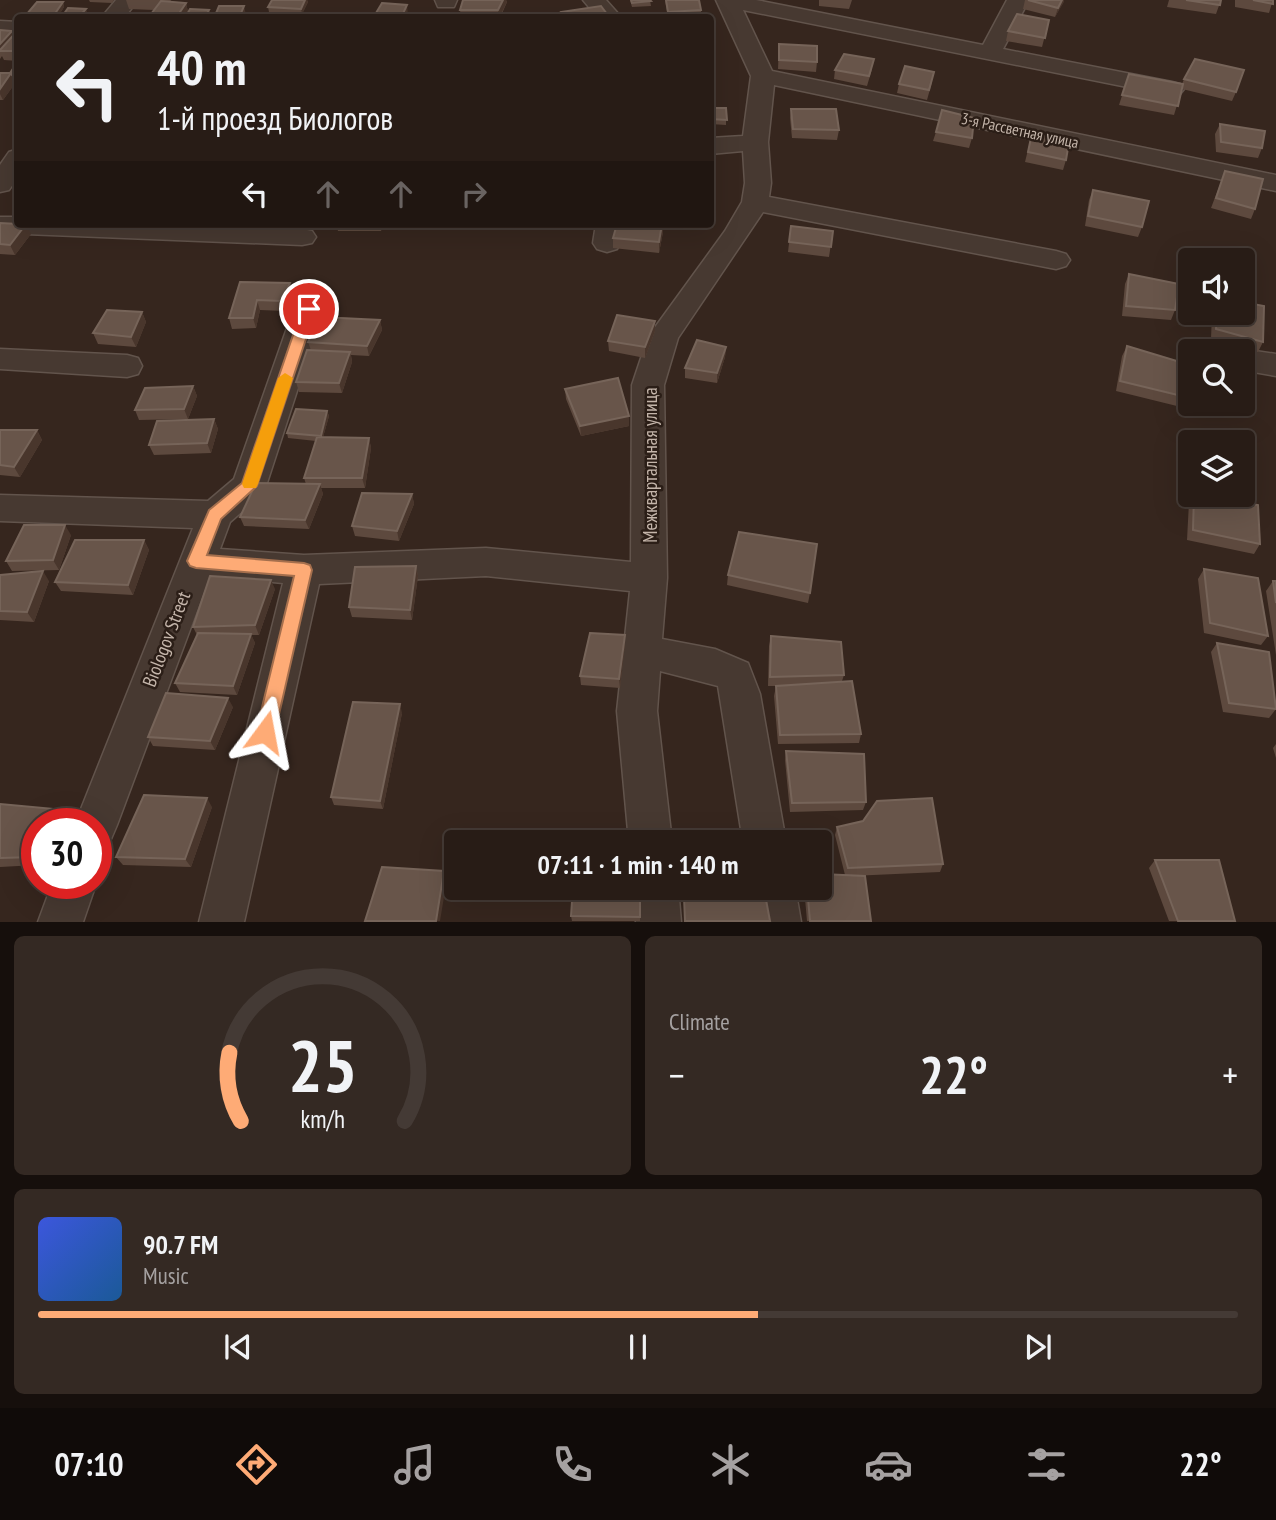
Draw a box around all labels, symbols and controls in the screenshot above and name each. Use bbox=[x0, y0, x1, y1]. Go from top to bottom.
text: 40 m bbox=[157, 35, 246, 99]
icon: left bbox=[42, 42, 133, 133]
text: 1-й проезд Биологов bbox=[157, 97, 393, 139]
street label: 3-я Рассветная улица bbox=[959, 108, 1081, 152]
icon: left bbox=[236, 175, 274, 213]
icon: ahead bbox=[309, 175, 347, 213]
icon: ahead bbox=[382, 175, 420, 213]
icon: right bbox=[455, 175, 493, 213]
map controls bbox=[1178, 248, 1255, 507]
button: sound bbox=[1178, 248, 1255, 325]
pin bbox=[279, 279, 339, 339]
icon: arrive bbox=[290, 290, 328, 328]
button: search bbox=[1178, 339, 1255, 416]
street label: Межквартальная улица bbox=[638, 387, 662, 543]
button: layers bbox=[1178, 430, 1255, 507]
street label: Biologov Street bbox=[137, 587, 195, 690]
position arrow bbox=[228, 695, 302, 769]
speed limit sign: 30 bbox=[21, 808, 112, 899]
text: 07:11 · 1 min · 140 m bbox=[538, 848, 738, 881]
text: Climate bbox=[669, 1007, 730, 1036]
text: 25 bbox=[288, 1018, 357, 1112]
text: 22° bbox=[919, 1041, 988, 1108]
text: − bbox=[669, 1050, 685, 1099]
text: + bbox=[1222, 1050, 1238, 1099]
text: km/h bbox=[300, 1103, 345, 1135]
text: 90.7 FM bbox=[143, 1228, 218, 1261]
text: Music bbox=[143, 1261, 189, 1290]
icon: previous bbox=[219, 1328, 257, 1366]
icon: pause bbox=[619, 1328, 657, 1366]
icon: next bbox=[1019, 1328, 1057, 1366]
icon: directions bbox=[232, 1440, 281, 1489]
icon: music bbox=[390, 1440, 439, 1489]
icon: phone bbox=[548, 1440, 597, 1489]
icon: climate bbox=[706, 1440, 755, 1489]
icon: car bbox=[864, 1440, 913, 1489]
icon: filters bbox=[1022, 1440, 1071, 1489]
text: 07:10 bbox=[54, 1443, 124, 1485]
text: 22° bbox=[1179, 1443, 1222, 1485]

